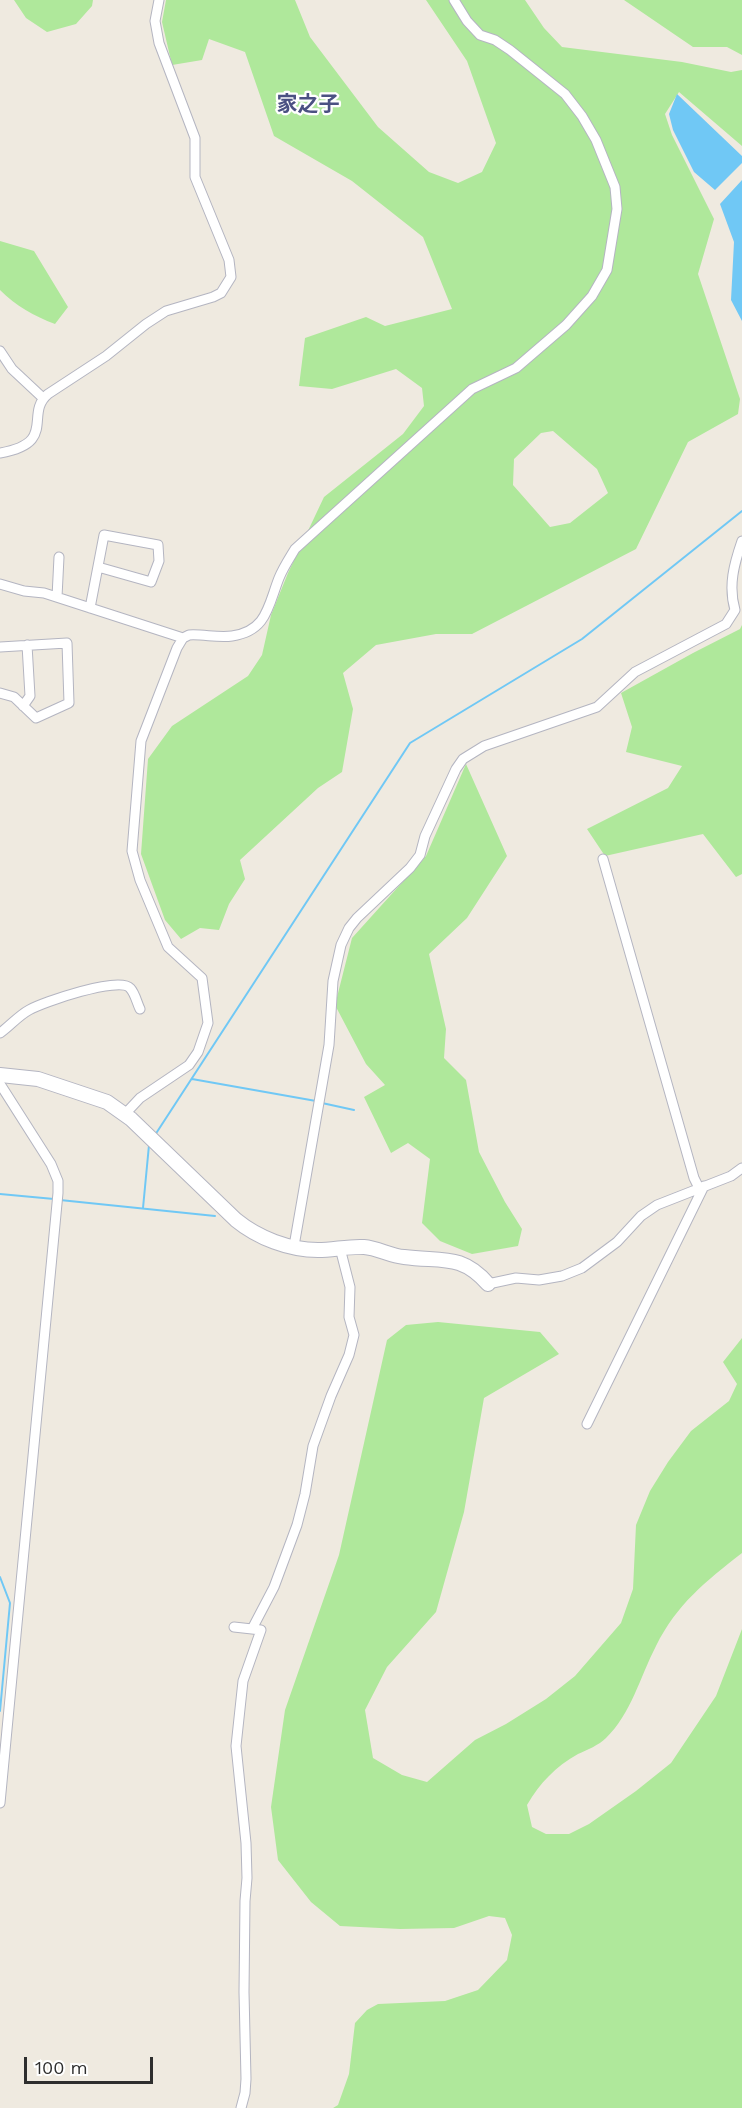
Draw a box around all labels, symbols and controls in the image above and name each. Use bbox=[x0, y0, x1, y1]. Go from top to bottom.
district label: 家之子 bbox=[277, 92, 339, 118]
scale bar bbox=[27, 2045, 156, 2083]
text: 100 m bbox=[35, 2057, 88, 2078]

